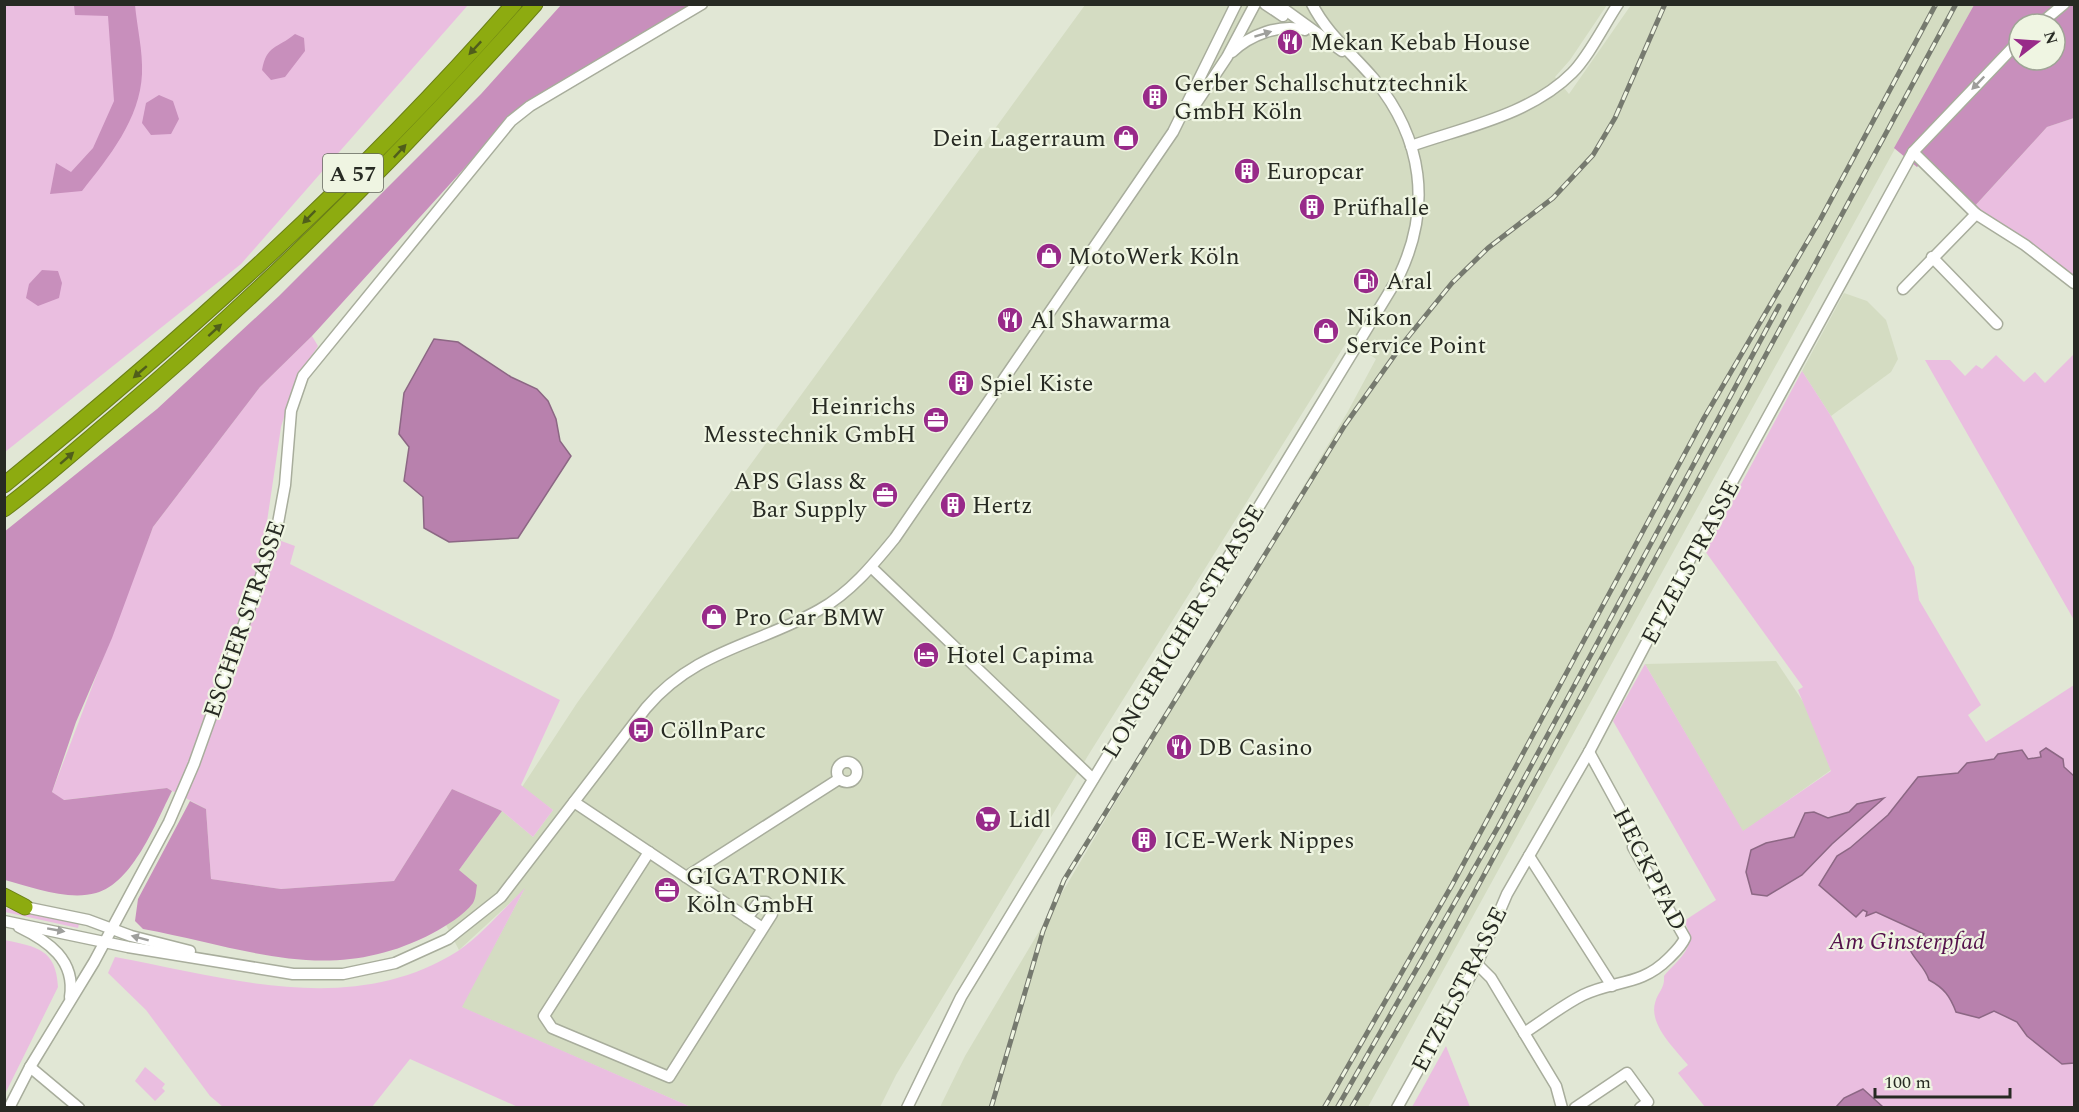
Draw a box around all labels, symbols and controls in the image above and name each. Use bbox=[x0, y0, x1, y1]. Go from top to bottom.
north arrow bbox=[2007, 12, 2067, 72]
place label: Mekan Kebab House bbox=[1310, 25, 1530, 61]
restaurant icon: Mekan Kebab House bbox=[1275, 27, 1305, 57]
text: N bbox=[2037, 28, 2064, 48]
one-way arrow bbox=[1254, 29, 1272, 38]
one-way arrow bbox=[468, 41, 482, 56]
place label: Gerber Schallschutztechnik GmbH Köln bbox=[1174, 66, 1468, 130]
one-way arrow bbox=[1972, 76, 1986, 90]
building icon: Gerber Schallschutztechnik GmbH Köln bbox=[1140, 82, 1170, 112]
place label: Dein Lagerraum bbox=[932, 121, 1106, 157]
shop icon: Dein Lagerraum bbox=[1111, 123, 1141, 153]
one-way arrow bbox=[393, 144, 406, 159]
road number: A 57 bbox=[323, 154, 383, 192]
place label: Europcar bbox=[1266, 154, 1364, 190]
building icon: Europcar bbox=[1232, 156, 1262, 186]
place label: Prüfhalle bbox=[1332, 190, 1429, 226]
building icon: Prüfhalle bbox=[1297, 192, 1327, 222]
one-way arrow bbox=[302, 210, 316, 225]
place label: MotoWerk Köln bbox=[1068, 239, 1240, 275]
shop icon: MotoWerk Köln bbox=[1034, 241, 1064, 271]
place label: Aral bbox=[1386, 264, 1432, 300]
fuel station icon: Aral bbox=[1351, 266, 1381, 296]
place label: Nikon Service Point bbox=[1346, 300, 1486, 364]
place label: Al Shawarma bbox=[1030, 303, 1171, 339]
restaurant icon: Al Shawarma bbox=[995, 305, 1025, 335]
shop icon: Nikon Service Point bbox=[1311, 316, 1341, 346]
one-way arrow bbox=[207, 324, 222, 337]
one-way arrow bbox=[132, 365, 148, 378]
place label: Spiel Kiste bbox=[980, 366, 1093, 402]
building icon: Spiel Kiste bbox=[946, 368, 976, 398]
place label: Heinrichs Messtechnik GmbH bbox=[703, 389, 916, 453]
office icon: Heinrichs Messtechnik GmbH bbox=[921, 405, 951, 435]
one-way arrow bbox=[59, 451, 75, 464]
place label: APS Glass & Bar Supply bbox=[734, 464, 867, 528]
street label: ETZELSTRASSE bbox=[1632, 474, 1750, 651]
office icon: APS Glass & Bar Supply bbox=[870, 480, 900, 510]
place label: Hertz bbox=[972, 488, 1033, 524]
building icon: Hertz bbox=[938, 490, 968, 520]
street label: LONGERICHER STRASSE bbox=[1093, 497, 1274, 766]
street label: ESCHER STRASSE bbox=[194, 516, 296, 723]
place label: Pro Car BMW bbox=[734, 600, 885, 636]
shop icon: Pro Car BMW bbox=[699, 602, 729, 632]
place label: Hotel Capima bbox=[946, 638, 1094, 674]
hotel icon: Hotel Capima bbox=[911, 640, 941, 670]
place label: CöllnParc bbox=[660, 713, 766, 749]
bus stop icon: CöllnParc bbox=[626, 715, 656, 745]
place label: DB Casino bbox=[1198, 730, 1312, 766]
restaurant icon: DB Casino bbox=[1164, 732, 1194, 762]
street label: HECKPFAD bbox=[1603, 801, 1696, 937]
place label: Lidl bbox=[1008, 802, 1051, 838]
supermarket icon: Lidl bbox=[973, 804, 1003, 834]
place label: ICE-Werk Nippes bbox=[1164, 823, 1355, 859]
building icon: ICE-Werk Nippes bbox=[1129, 825, 1159, 855]
place label: GIGATRONIK Köln GmbH bbox=[686, 859, 846, 923]
office icon: GIGATRONIK Köln GmbH bbox=[652, 875, 682, 905]
street label: ETZELSTRASSE bbox=[1403, 900, 1517, 1079]
park label: Am Ginsterpfad bbox=[1828, 924, 1985, 960]
one-way arrow bbox=[47, 926, 66, 935]
one-way arrow bbox=[131, 933, 149, 942]
scale bar bbox=[1875, 1061, 2010, 1099]
text: 100 m bbox=[1884, 1069, 1931, 1096]

